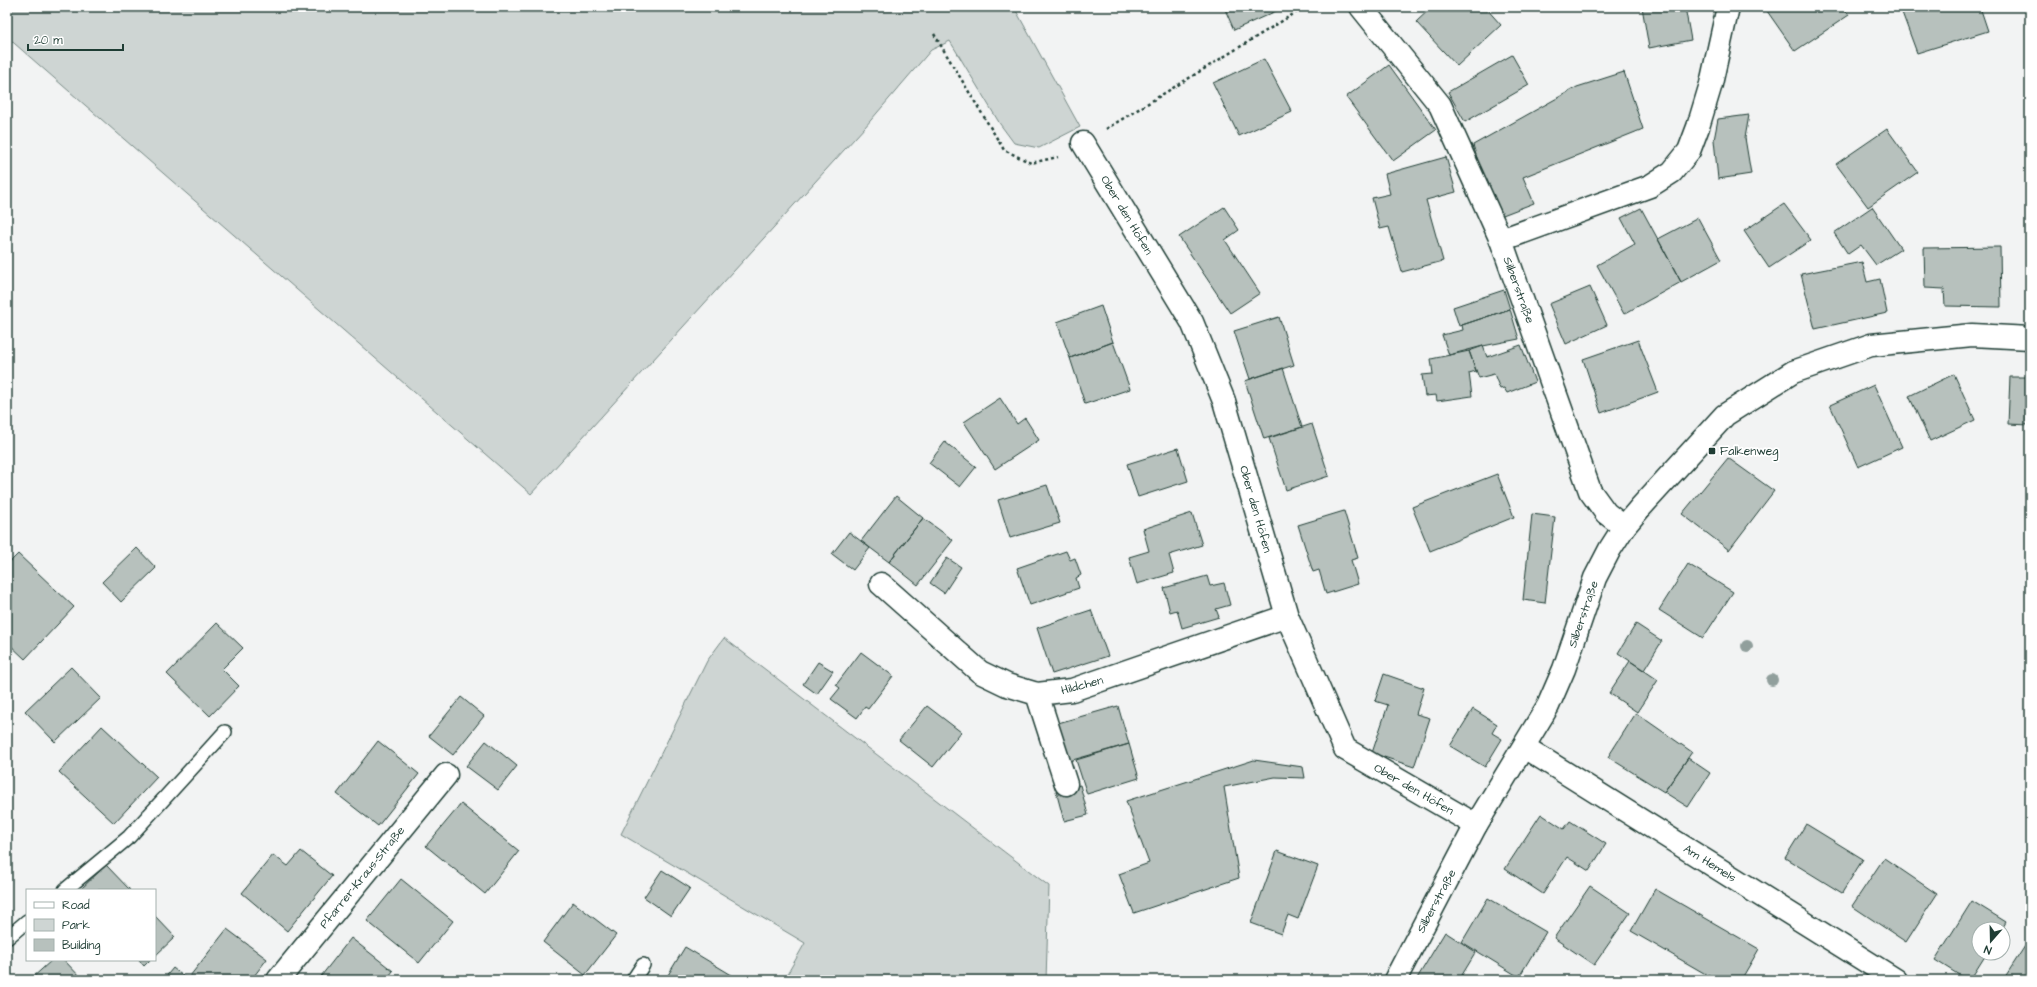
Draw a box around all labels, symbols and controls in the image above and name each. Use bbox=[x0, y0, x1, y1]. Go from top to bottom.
scale bar bbox=[28, 26, 123, 52]
text: 20 m bbox=[34, 32, 63, 49]
street label: Ober den Höfen bbox=[1096, 172, 1157, 258]
street label: Silberstraße bbox=[1499, 254, 1539, 326]
place label: Falkenweg bbox=[1720, 443, 1779, 461]
marker: Falkenweg bbox=[1707, 446, 1717, 456]
street label: Ober den Höfen bbox=[1235, 464, 1276, 555]
street label: Silberstraße bbox=[1564, 578, 1603, 650]
street label: Hildchen bbox=[1059, 672, 1105, 699]
street label: Ober den Höfen bbox=[1371, 760, 1457, 819]
street label: Pfarrer-Kraus-Straße bbox=[316, 822, 409, 932]
street label: Am Hemels bbox=[1680, 840, 1739, 886]
street label: Silberstraße bbox=[1413, 866, 1461, 936]
legend bbox=[26, 889, 156, 961]
text: Road bbox=[62, 897, 90, 914]
text: Park bbox=[62, 917, 90, 934]
north arrow bbox=[1971, 921, 2011, 961]
text: Building bbox=[62, 937, 100, 955]
text: N bbox=[1982, 942, 1994, 958]

